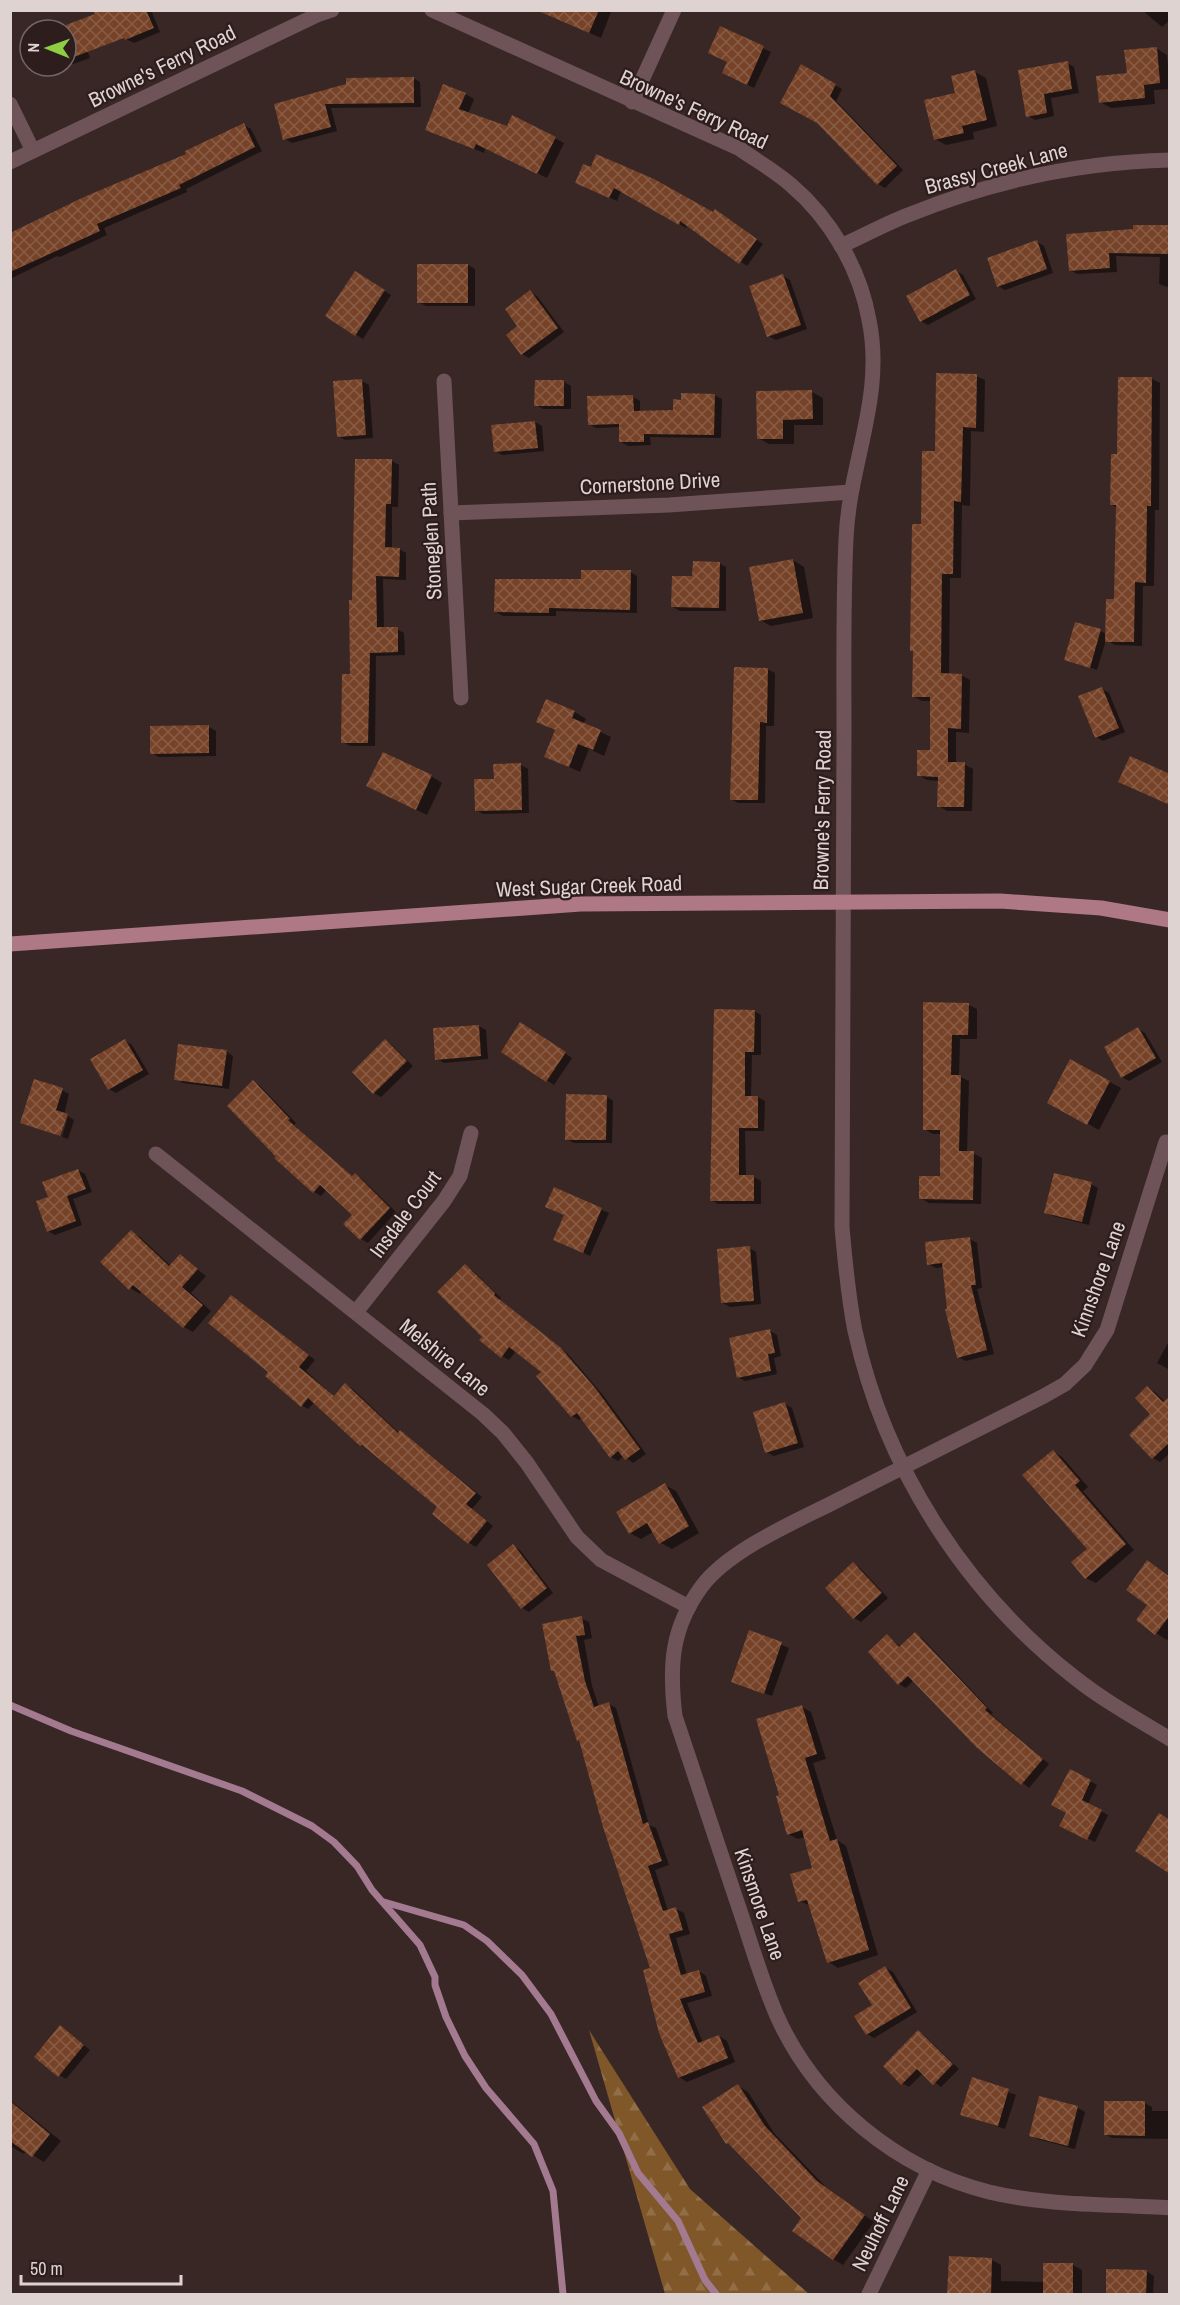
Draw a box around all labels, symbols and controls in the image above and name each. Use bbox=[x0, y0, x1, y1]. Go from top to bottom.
north arrow bbox=[18, 18, 78, 78]
street label: Browne's Ferry Road bbox=[84, 18, 240, 114]
text: N bbox=[22, 43, 44, 53]
street label: Browne's Ferry Road bbox=[615, 62, 773, 156]
street label: Brassy Creek Lane bbox=[922, 135, 1070, 201]
street label: Cornerstone Drive bbox=[579, 465, 721, 501]
street label: Stoneglen Path bbox=[413, 481, 449, 601]
street label: Browne's Ferry Road bbox=[806, 730, 838, 890]
street label: West Sugar Creek Road bbox=[495, 868, 683, 904]
street label: Insdale Court bbox=[363, 1164, 448, 1264]
street label: Kinnshore Lane bbox=[1064, 1217, 1132, 1341]
street label: Melshire Lane bbox=[393, 1311, 497, 1403]
street label: Kinsmore Lane bbox=[727, 1844, 793, 1964]
street label: Neuhoff Lane bbox=[844, 2170, 916, 2276]
scale bar bbox=[21, 2248, 182, 2286]
text: 50 m bbox=[30, 2256, 63, 2281]

